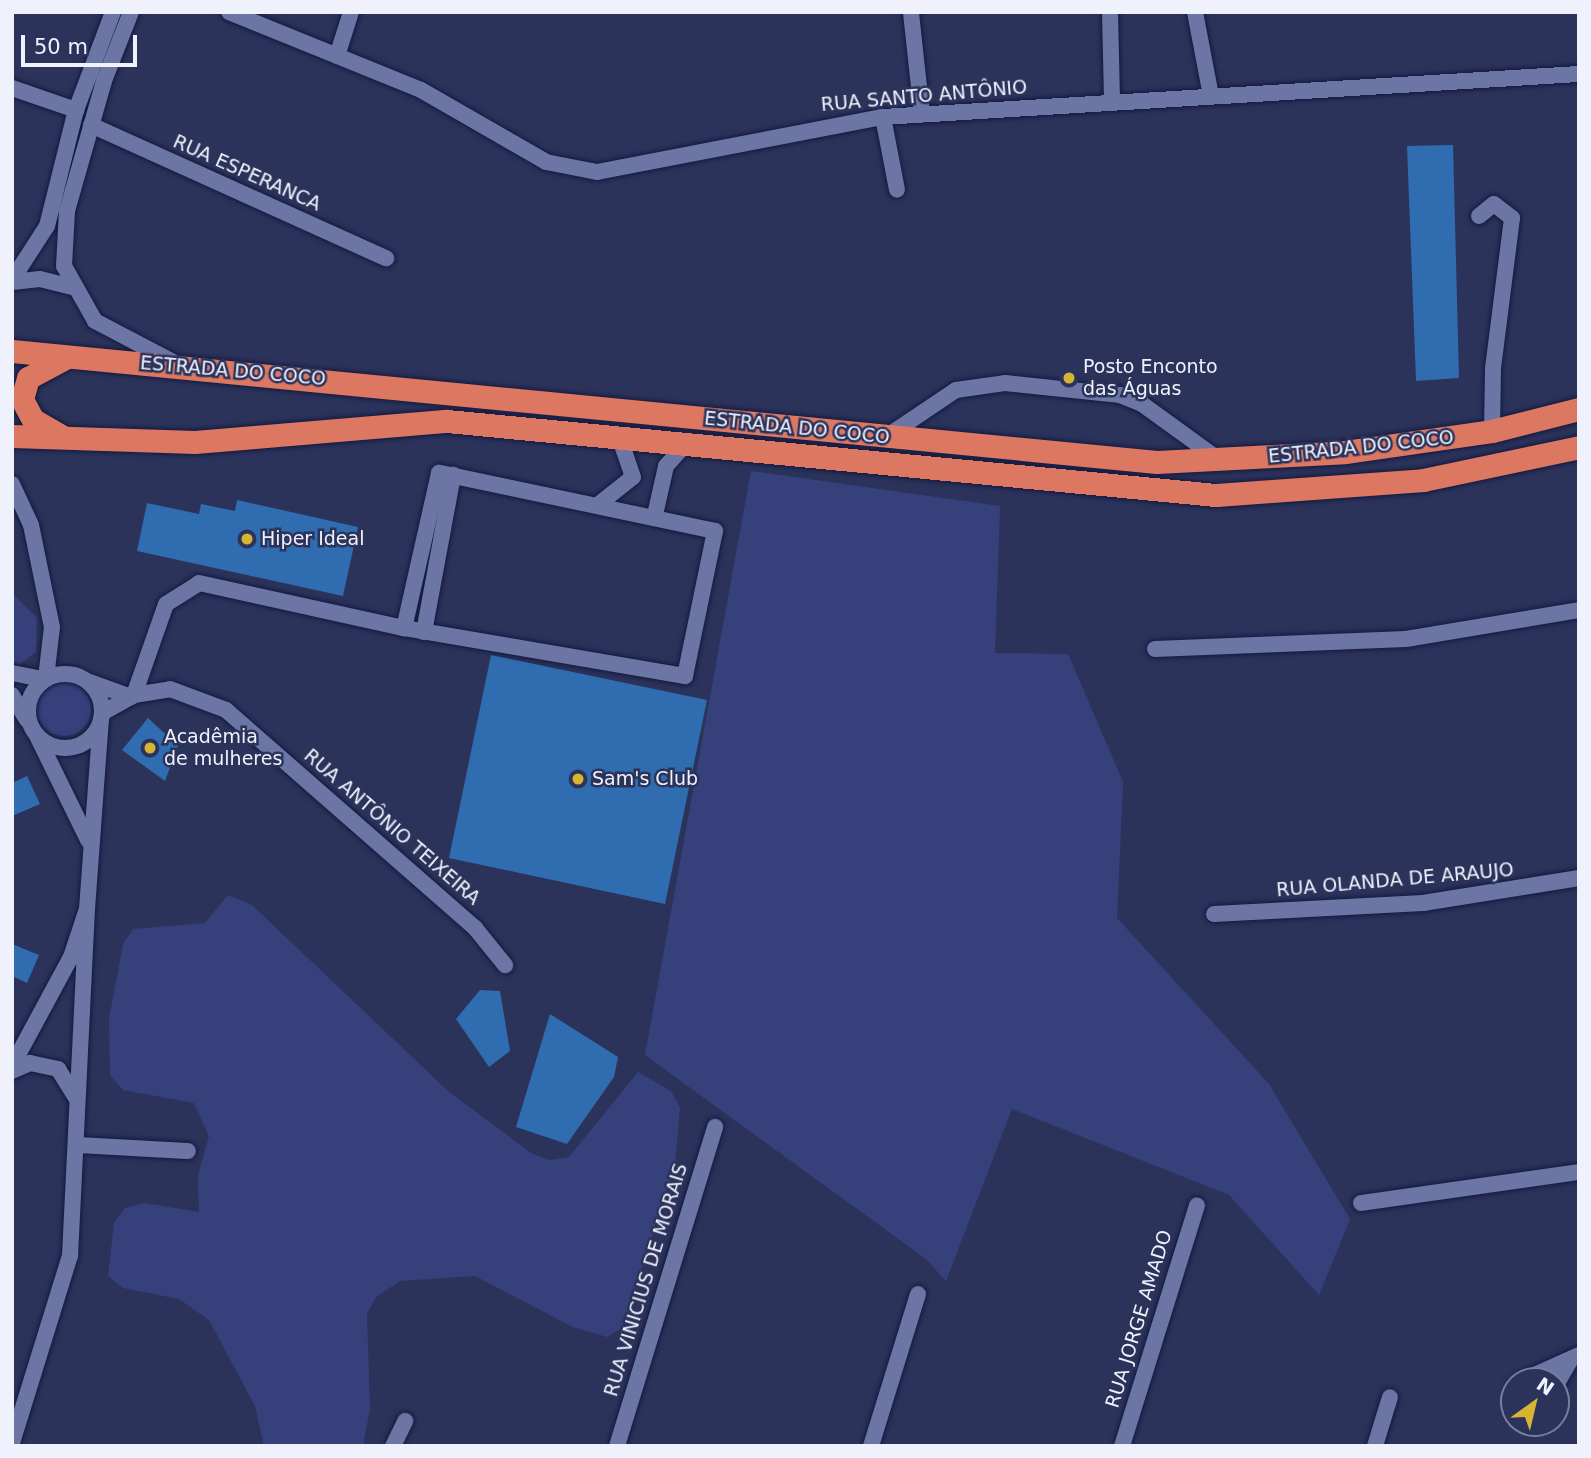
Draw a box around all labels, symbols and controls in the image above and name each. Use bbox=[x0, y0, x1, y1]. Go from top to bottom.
scale bar bbox=[24, 21, 140, 65]
text: 50 m bbox=[34, 35, 88, 59]
street label: RUA SANTO ANTÔNIO bbox=[820, 76, 1028, 116]
street label: RUA ESPERANCA bbox=[169, 130, 325, 216]
street label: ESTRADA DO COCO bbox=[139, 352, 327, 390]
place label: Posto Enconto das Águas bbox=[1083, 356, 1218, 400]
marker: Posto Enconto das Águas bbox=[1061, 370, 1077, 386]
street label: ESTRADA DO COCO bbox=[703, 407, 891, 449]
street label: ESTRADA DO COCO bbox=[1267, 426, 1455, 468]
place label: Hiper Ideal bbox=[261, 528, 364, 550]
marker: Hiper Ideal bbox=[239, 531, 255, 547]
place label: Acadêmia de mulheres bbox=[164, 726, 282, 770]
marker: Acadêmia de mulheres bbox=[142, 740, 158, 756]
street label: RUA ANTÔNIO TEIXEIRA bbox=[299, 744, 485, 910]
place label: Sam's Club bbox=[592, 768, 698, 790]
marker: Sam's Club bbox=[570, 771, 586, 787]
street label: RUA OLANDA DE ARAUJO bbox=[1275, 858, 1515, 902]
street label: RUA VINICIUS DE MORAIS bbox=[600, 1161, 692, 1399]
street label: RUA JORGE AMADO bbox=[1101, 1227, 1177, 1411]
north arrow bbox=[1500, 1367, 1570, 1437]
text: N bbox=[1533, 1373, 1558, 1400]

